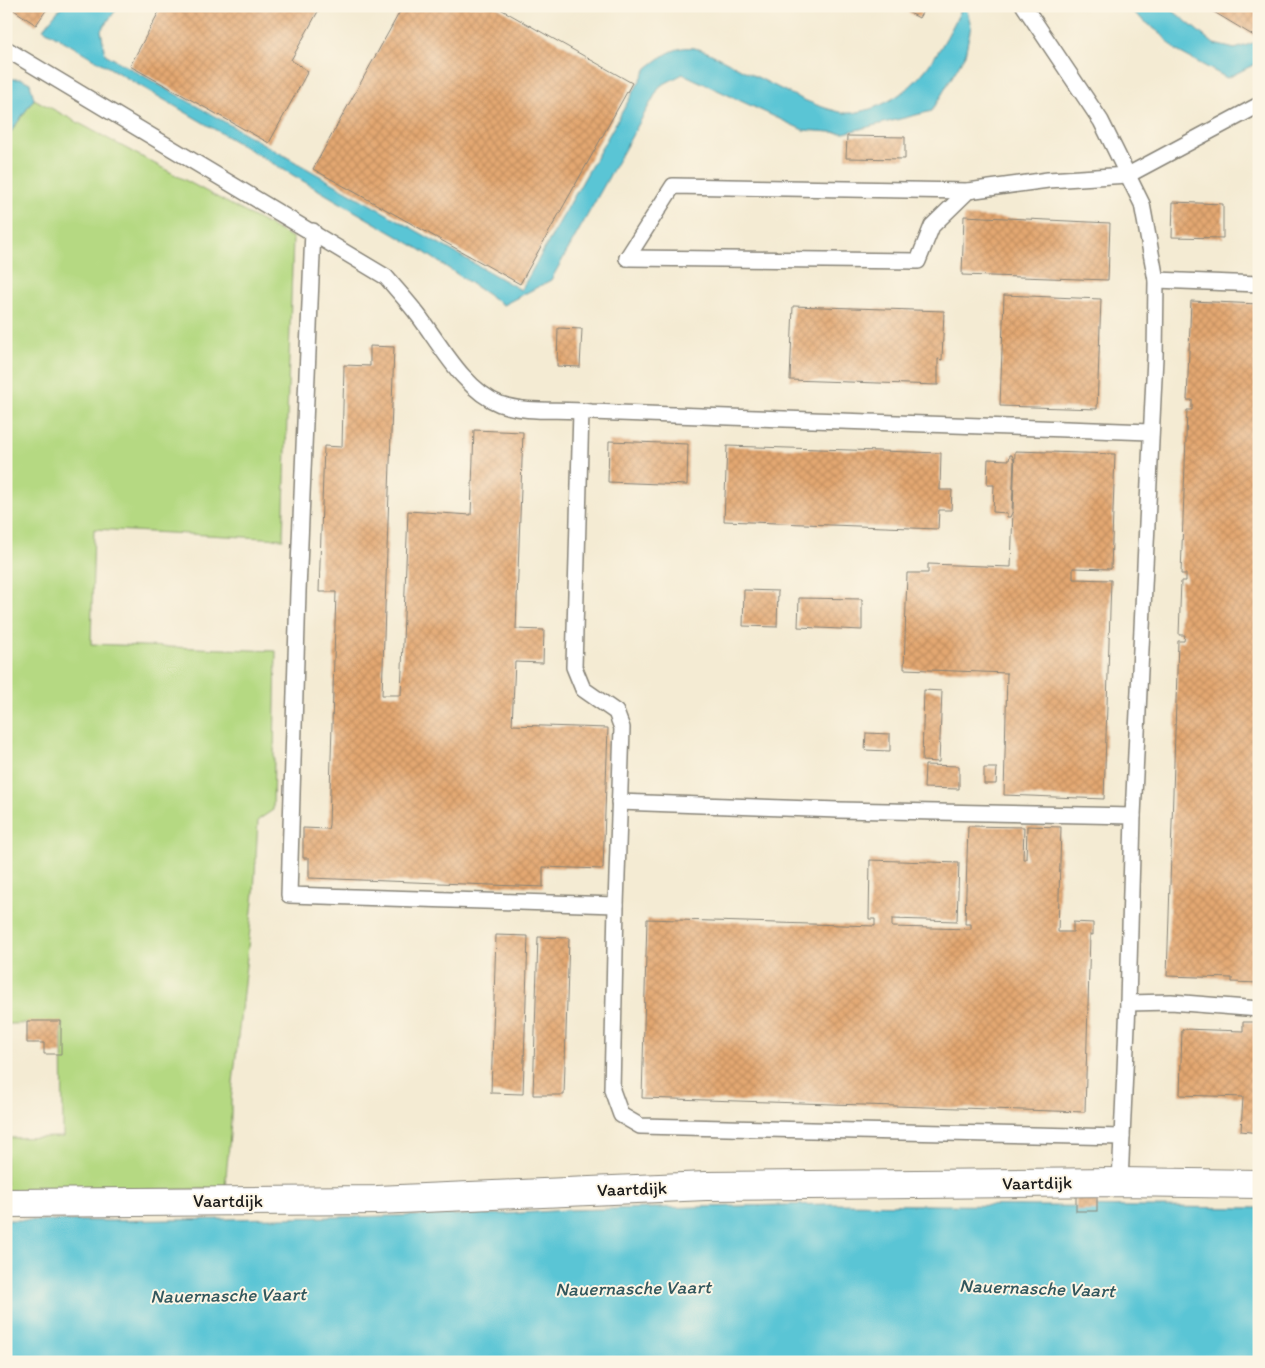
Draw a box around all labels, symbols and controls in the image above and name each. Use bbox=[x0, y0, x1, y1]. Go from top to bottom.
street label: Vaartdijk bbox=[1002, 1171, 1072, 1195]
street label: Vaartdijk bbox=[597, 1177, 667, 1201]
street label: Vaartdijk bbox=[193, 1190, 263, 1212]
water label: Nauernasche Vaart bbox=[959, 1274, 1117, 1302]
water label: Nauernasche Vaart bbox=[555, 1275, 713, 1301]
water label: Nauernasche Vaart bbox=[150, 1282, 308, 1308]

